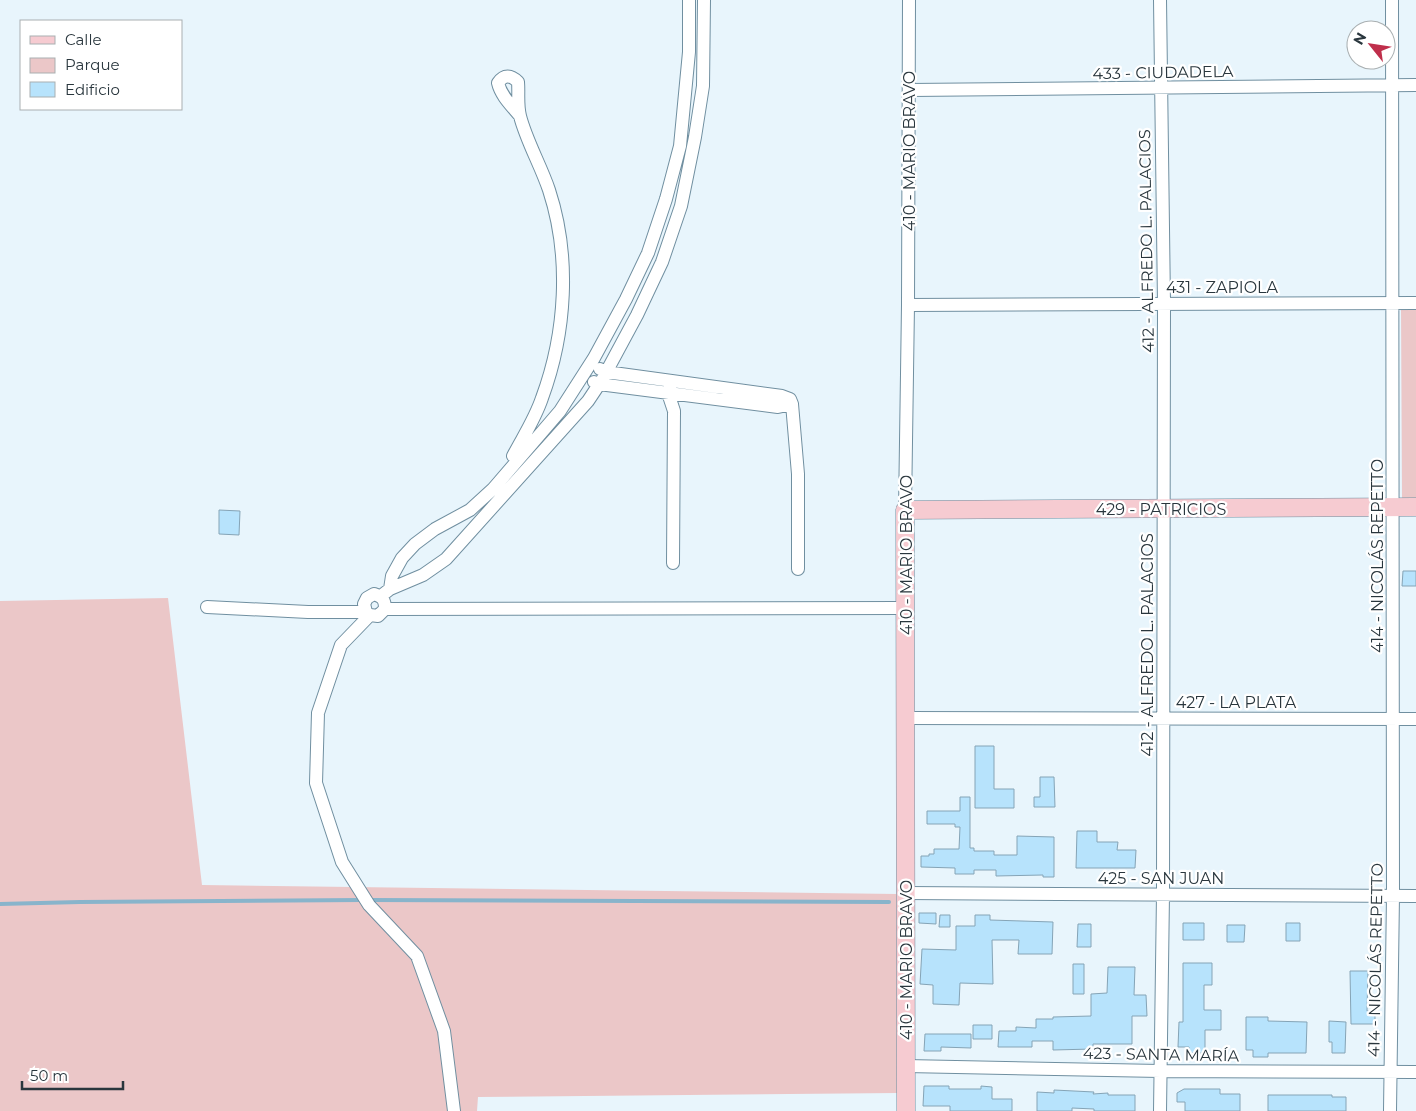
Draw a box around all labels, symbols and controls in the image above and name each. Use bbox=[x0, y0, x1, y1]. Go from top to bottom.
legend bbox=[20, 20, 182, 110]
north arrow bbox=[1346, 20, 1396, 70]
text: N bbox=[1349, 29, 1370, 48]
text: Calle bbox=[65, 30, 102, 49]
text: Parque bbox=[65, 55, 120, 74]
street label: 433 - CIUDADELA bbox=[1092, 62, 1234, 83]
street label: 410 - MARIO BRAVO bbox=[900, 71, 919, 231]
text: Edificio bbox=[65, 80, 120, 99]
street label: 412 - ALFREDO L. PALACIOS bbox=[1135, 129, 1158, 353]
street label: 431 - ZAPIOLA bbox=[1166, 278, 1279, 297]
street label: 414 - NICOLÁS REPETTO bbox=[1368, 459, 1387, 653]
street label: 410 - MARIO BRAVO bbox=[897, 475, 916, 635]
street label: 429 - PATRICIOS bbox=[1096, 500, 1226, 519]
street label: 412 - ALFREDO L. PALACIOS bbox=[1138, 533, 1157, 757]
street label: 427 - LA PLATA bbox=[1176, 693, 1297, 712]
street label: 414 - NICOLÁS REPETTO bbox=[1364, 863, 1387, 1057]
street label: 425 - SAN JUAN bbox=[1098, 869, 1224, 888]
street label: 410 - MARIO BRAVO bbox=[897, 880, 916, 1040]
street label: 423 - SANTA MARÍA bbox=[1083, 1044, 1240, 1065]
scale bar bbox=[22, 1058, 124, 1090]
text: 50 m bbox=[30, 1066, 68, 1085]

